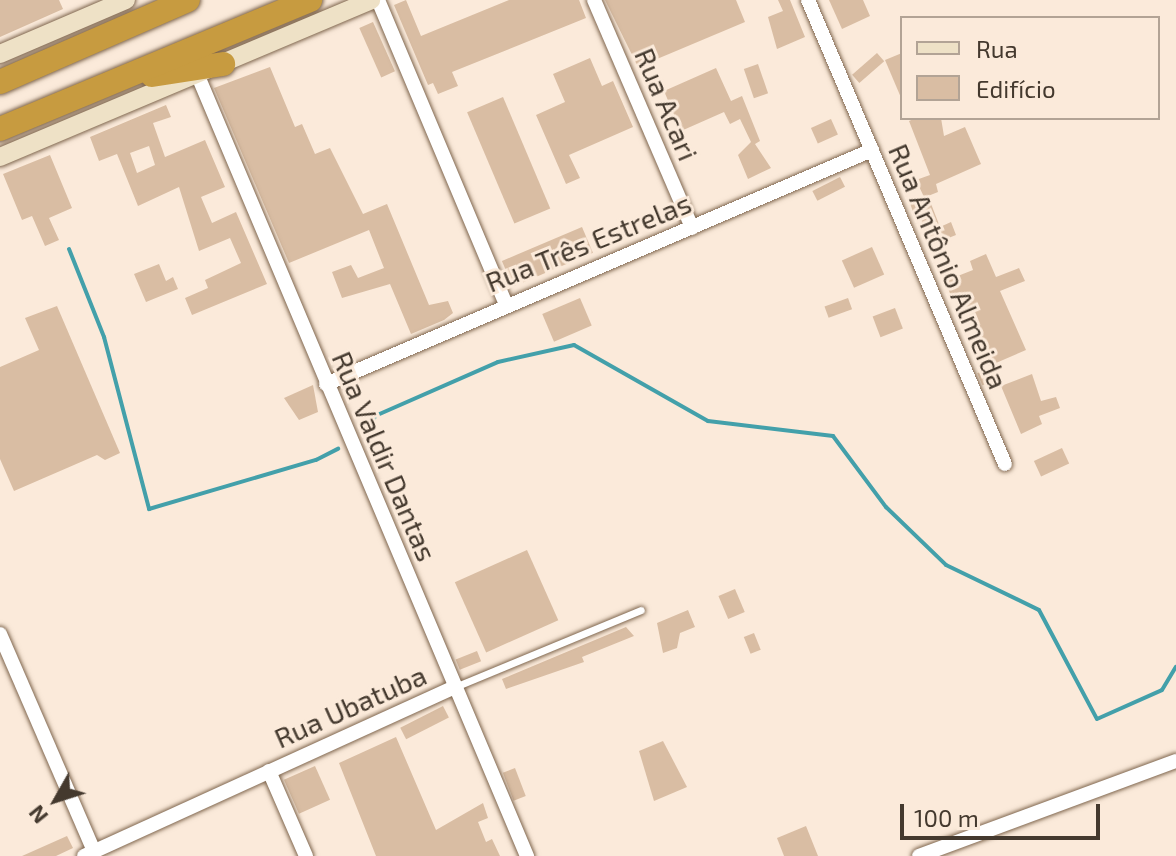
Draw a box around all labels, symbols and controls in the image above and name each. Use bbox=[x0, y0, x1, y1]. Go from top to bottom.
legend bbox=[900, 16, 1160, 120]
text: Rua bbox=[976, 34, 1018, 63]
street label: Rua Acari bbox=[628, 42, 706, 166]
text: Edifício bbox=[976, 74, 1056, 103]
street label: Rua Antônio Almeida bbox=[882, 138, 1016, 394]
street label: Rua Três Estrelas bbox=[480, 185, 696, 299]
street label: Rua Valdir Dantas bbox=[325, 346, 445, 566]
street label: Rua Ubatuba bbox=[269, 658, 431, 754]
north arrow bbox=[16, 760, 96, 840]
scale bar bbox=[904, 788, 1104, 838]
text: N bbox=[22, 801, 52, 829]
text: 100 m bbox=[914, 803, 979, 832]

